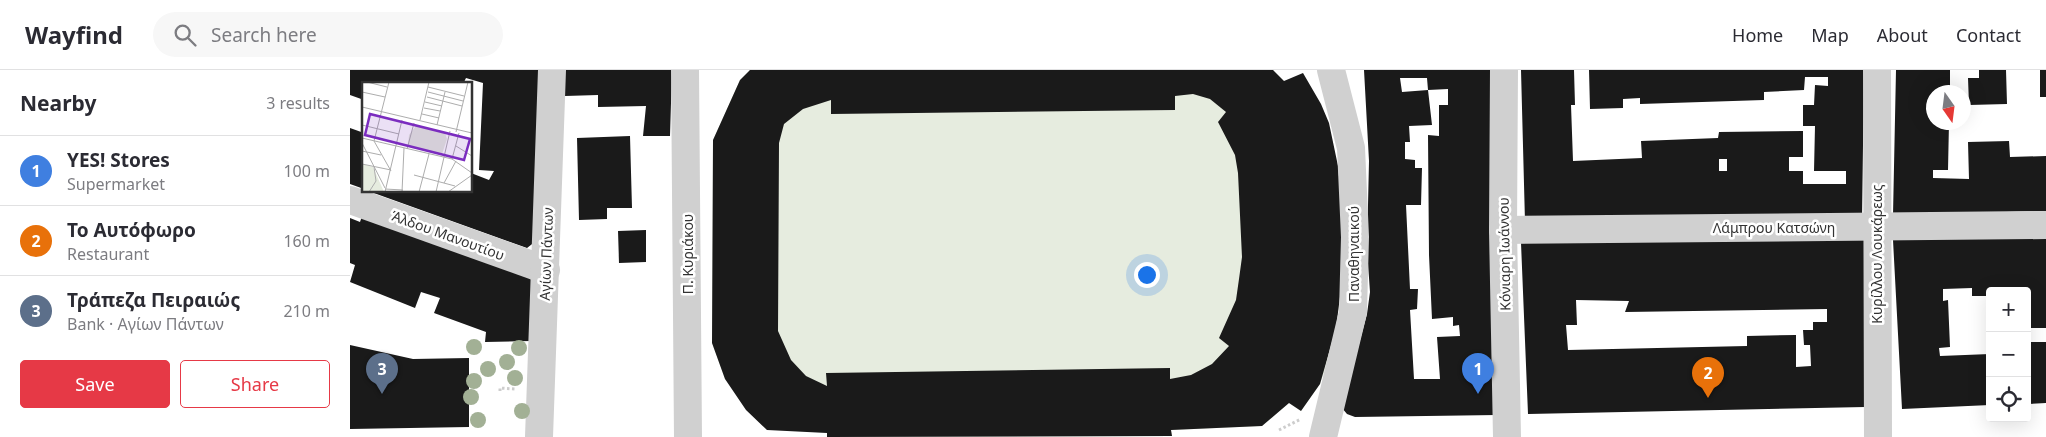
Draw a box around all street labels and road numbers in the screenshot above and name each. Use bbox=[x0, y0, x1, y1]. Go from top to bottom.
street label: Κυρίλλου Λουκάρεως bbox=[1867, 184, 1886, 324]
street label: Κόνιαρη Ιωάννου bbox=[1494, 197, 1514, 311]
street label: Άλδου Μανουτίου bbox=[389, 206, 507, 264]
street label: Παναθηναικού bbox=[1344, 206, 1363, 302]
street label: Αγίων Πάντων bbox=[535, 207, 557, 301]
street label: Π. Κυριάκου bbox=[678, 214, 697, 294]
street label: Λάμπρου Κατσώνη bbox=[1713, 218, 1835, 237]

